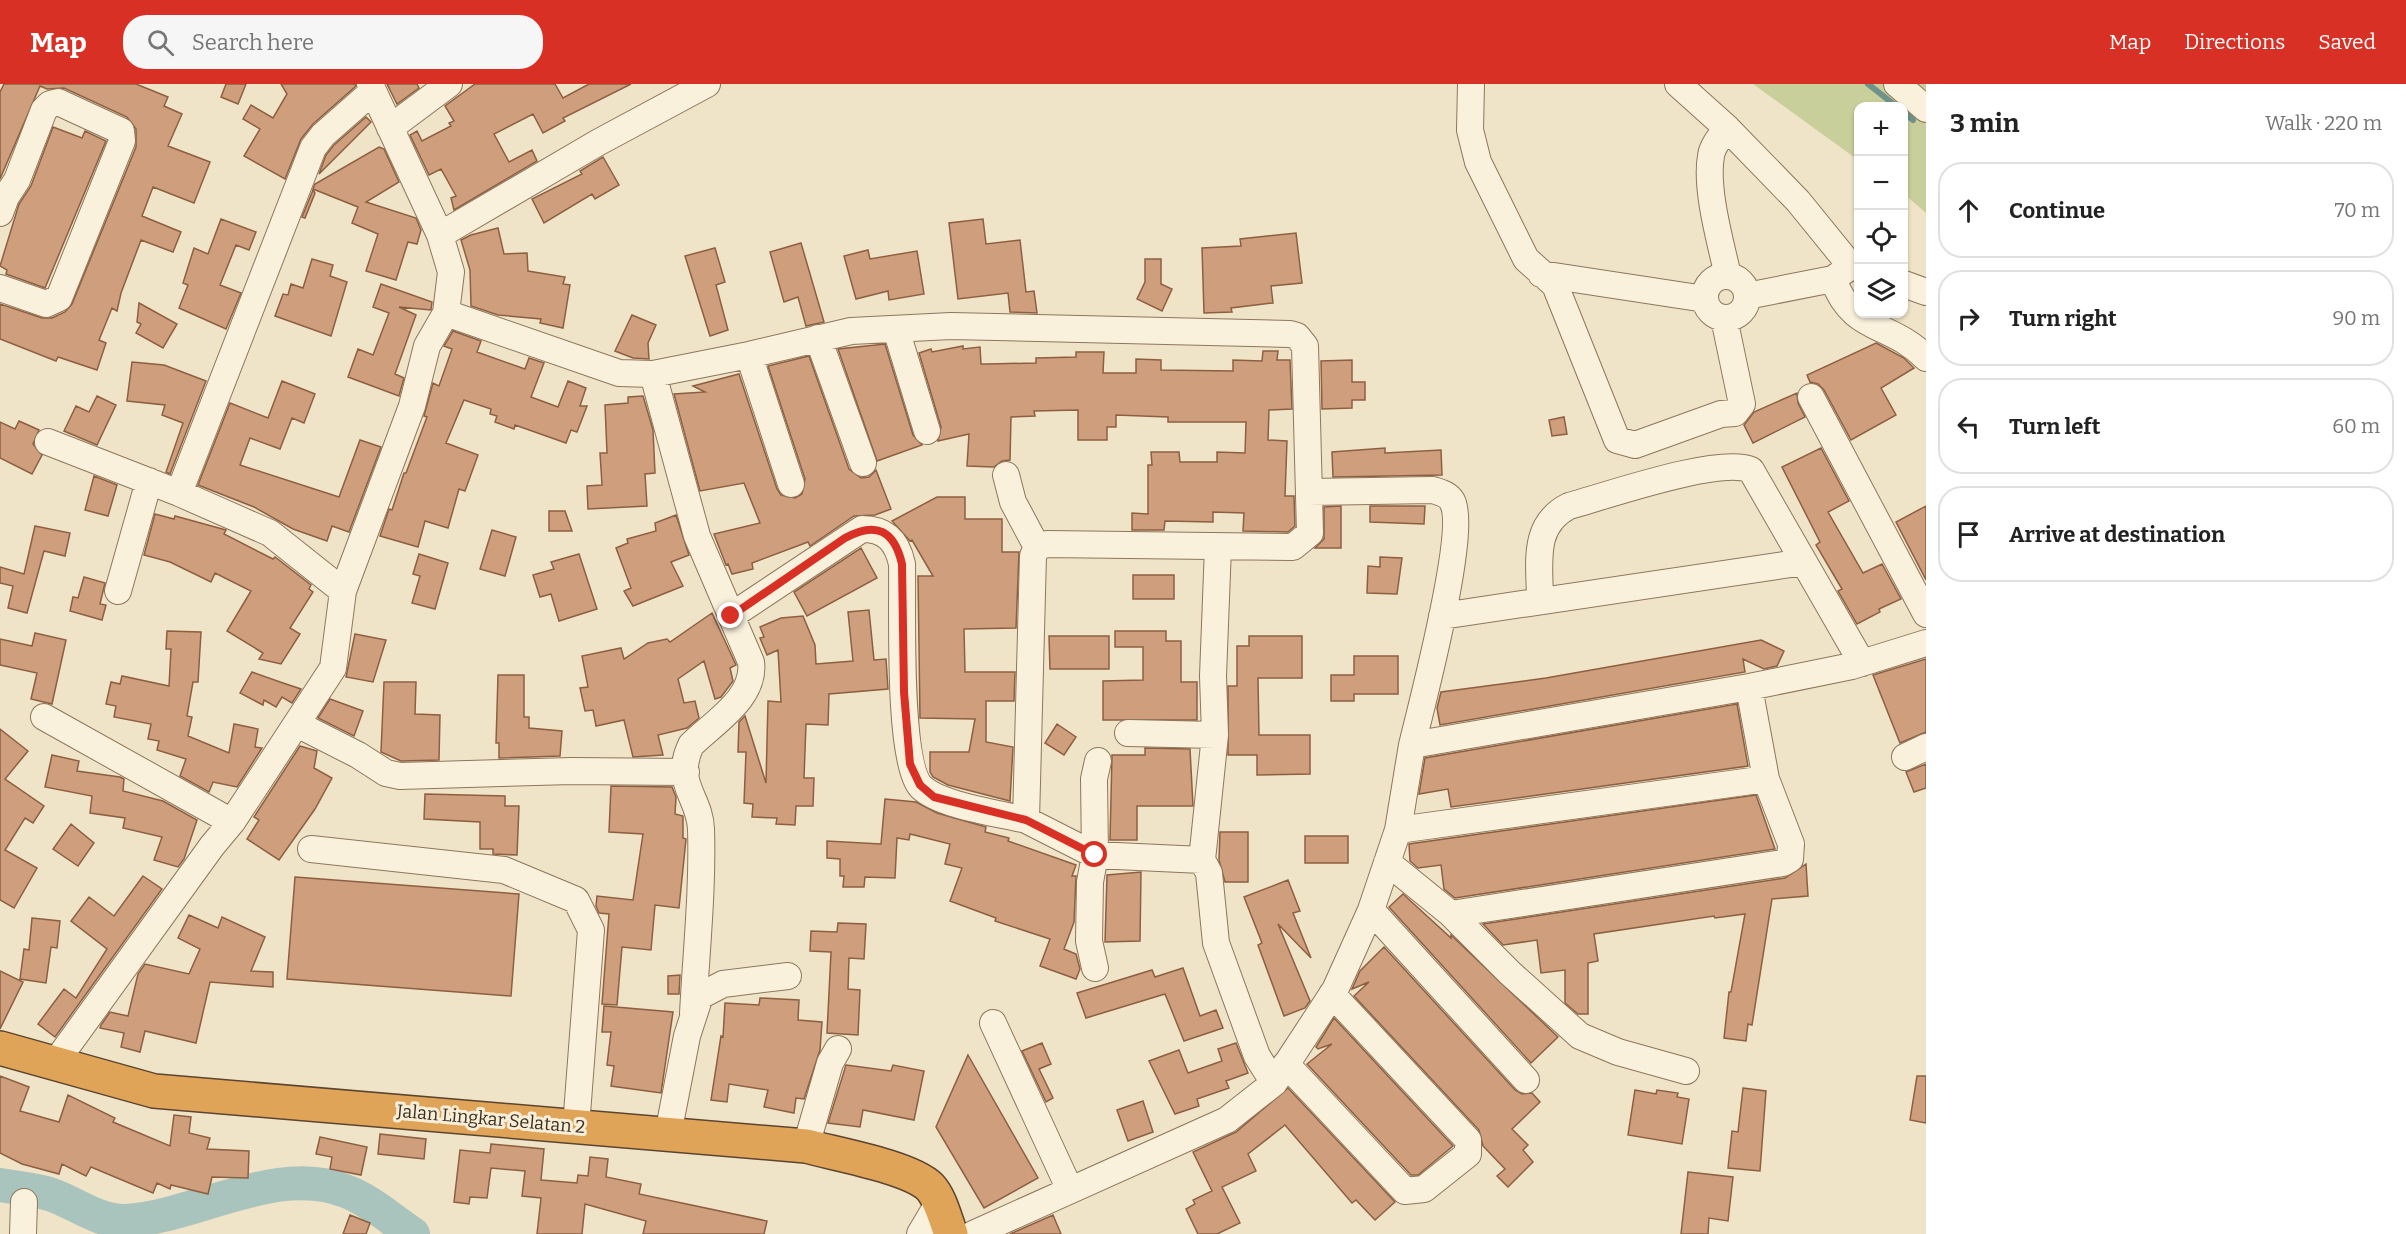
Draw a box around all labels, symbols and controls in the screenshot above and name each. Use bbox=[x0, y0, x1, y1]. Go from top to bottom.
search box bbox=[123, 15, 543, 69]
text: Map bbox=[30, 26, 87, 59]
icon: search bbox=[144, 26, 177, 59]
text: Search here bbox=[192, 29, 314, 56]
text: Map bbox=[2109, 29, 2151, 55]
text: Directions bbox=[2184, 29, 2285, 55]
text: Saved bbox=[2318, 29, 2376, 55]
map controls bbox=[1854, 102, 1908, 318]
button: + bbox=[1854, 102, 1908, 156]
text: 3 min bbox=[1950, 108, 2019, 139]
text: Walk · 220 m bbox=[2265, 111, 2382, 135]
button: − bbox=[1854, 156, 1908, 210]
icon: ahead bbox=[1952, 194, 1985, 227]
text: Continue bbox=[2009, 197, 2105, 224]
text: 70 m bbox=[2334, 198, 2380, 222]
button: locate bbox=[1854, 210, 1908, 264]
button: layers bbox=[1854, 264, 1908, 318]
icon: right bbox=[1952, 302, 1985, 335]
text: Turn right bbox=[2009, 305, 2117, 332]
text: 90 m bbox=[2332, 306, 2380, 330]
icon: left bbox=[1952, 410, 1985, 443]
text: Turn left bbox=[2009, 413, 2101, 440]
text: 60 m bbox=[2332, 414, 2380, 438]
icon: arrive bbox=[1952, 518, 1985, 551]
text: Arrive at destination bbox=[2009, 521, 2225, 548]
route end bbox=[717, 602, 743, 628]
route start bbox=[1081, 841, 1107, 867]
street label: Jalan Lingkar Selatan 2 bbox=[395, 1100, 586, 1138]

